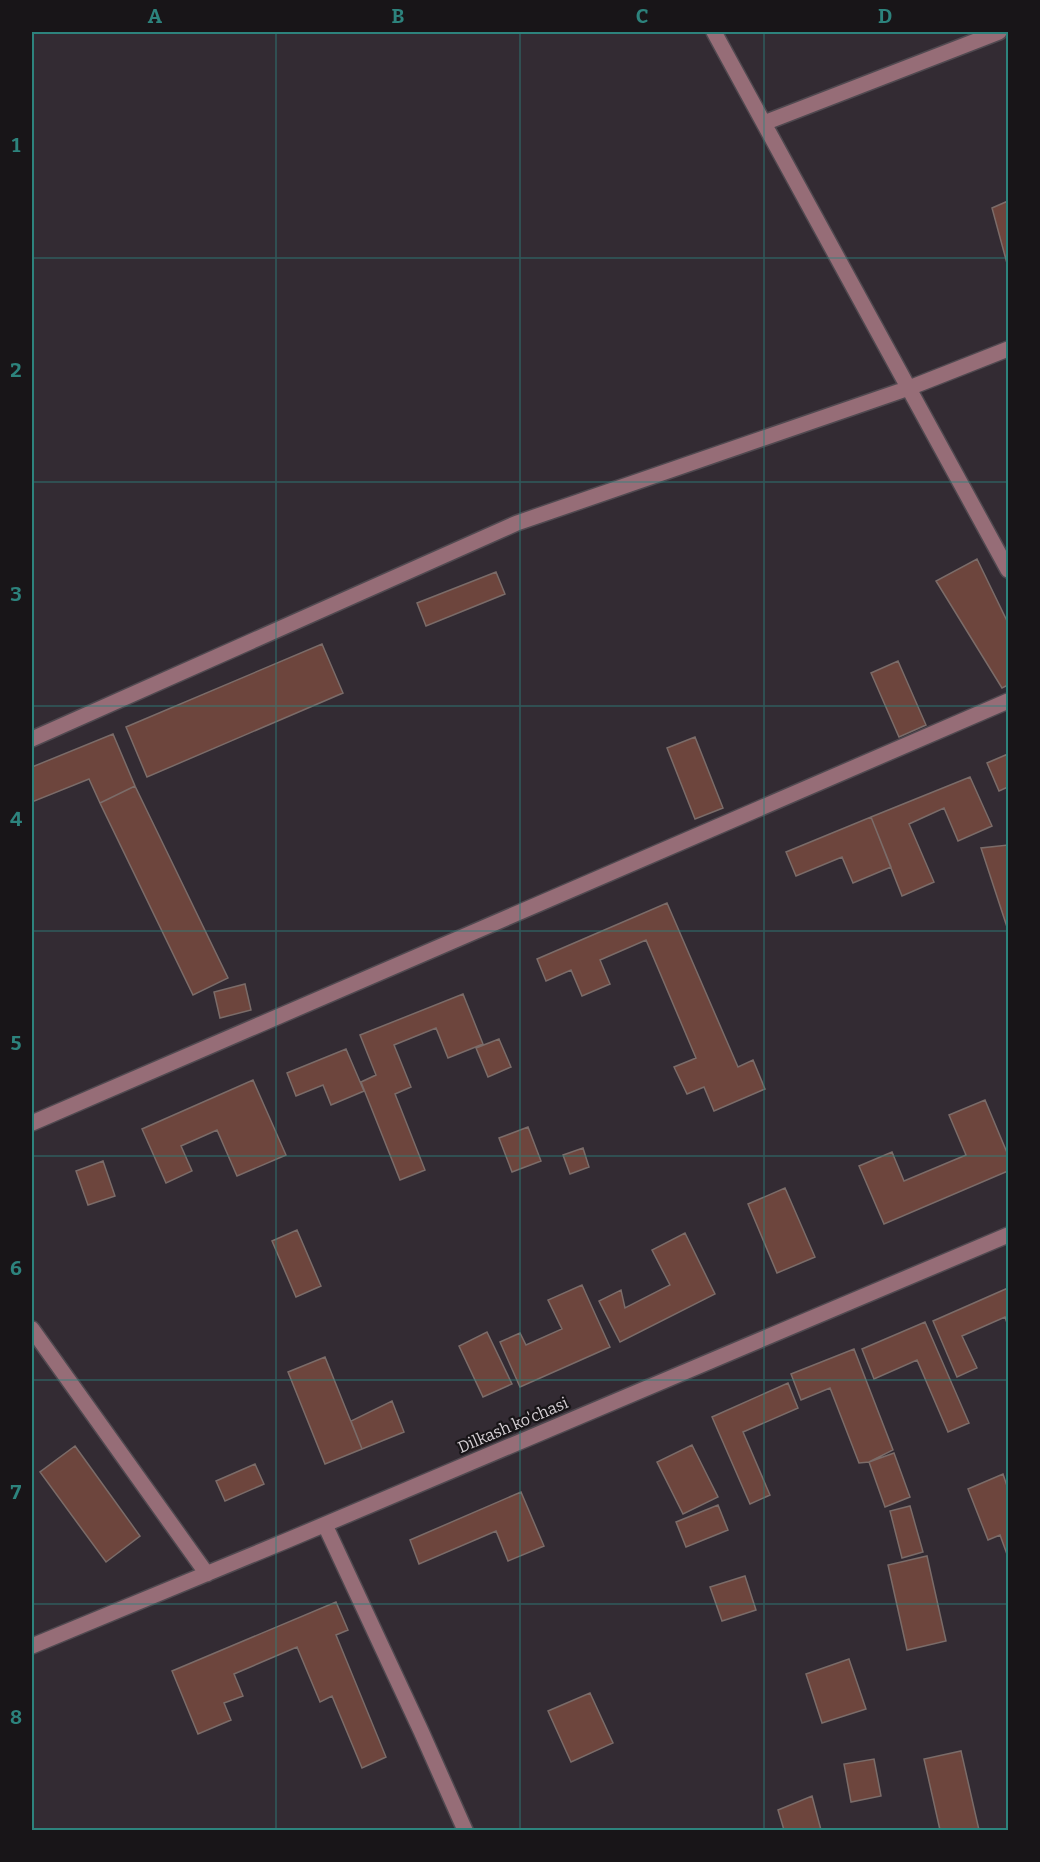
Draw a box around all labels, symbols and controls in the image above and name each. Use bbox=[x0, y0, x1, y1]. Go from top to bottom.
text: A bbox=[148, 4, 163, 28]
text: B bbox=[392, 4, 405, 28]
text: C bbox=[636, 4, 648, 28]
text: D bbox=[878, 4, 892, 28]
text: 1 bbox=[12, 133, 21, 157]
text: 2 bbox=[10, 358, 22, 382]
text: 3 bbox=[10, 582, 22, 606]
text: 4 bbox=[10, 807, 22, 831]
text: 5 bbox=[11, 1031, 22, 1055]
text: 6 bbox=[10, 1256, 22, 1280]
street label: Dilkash ko'chasi bbox=[455, 1393, 571, 1457]
text: 7 bbox=[11, 1480, 22, 1504]
text: 8 bbox=[10, 1705, 22, 1729]

